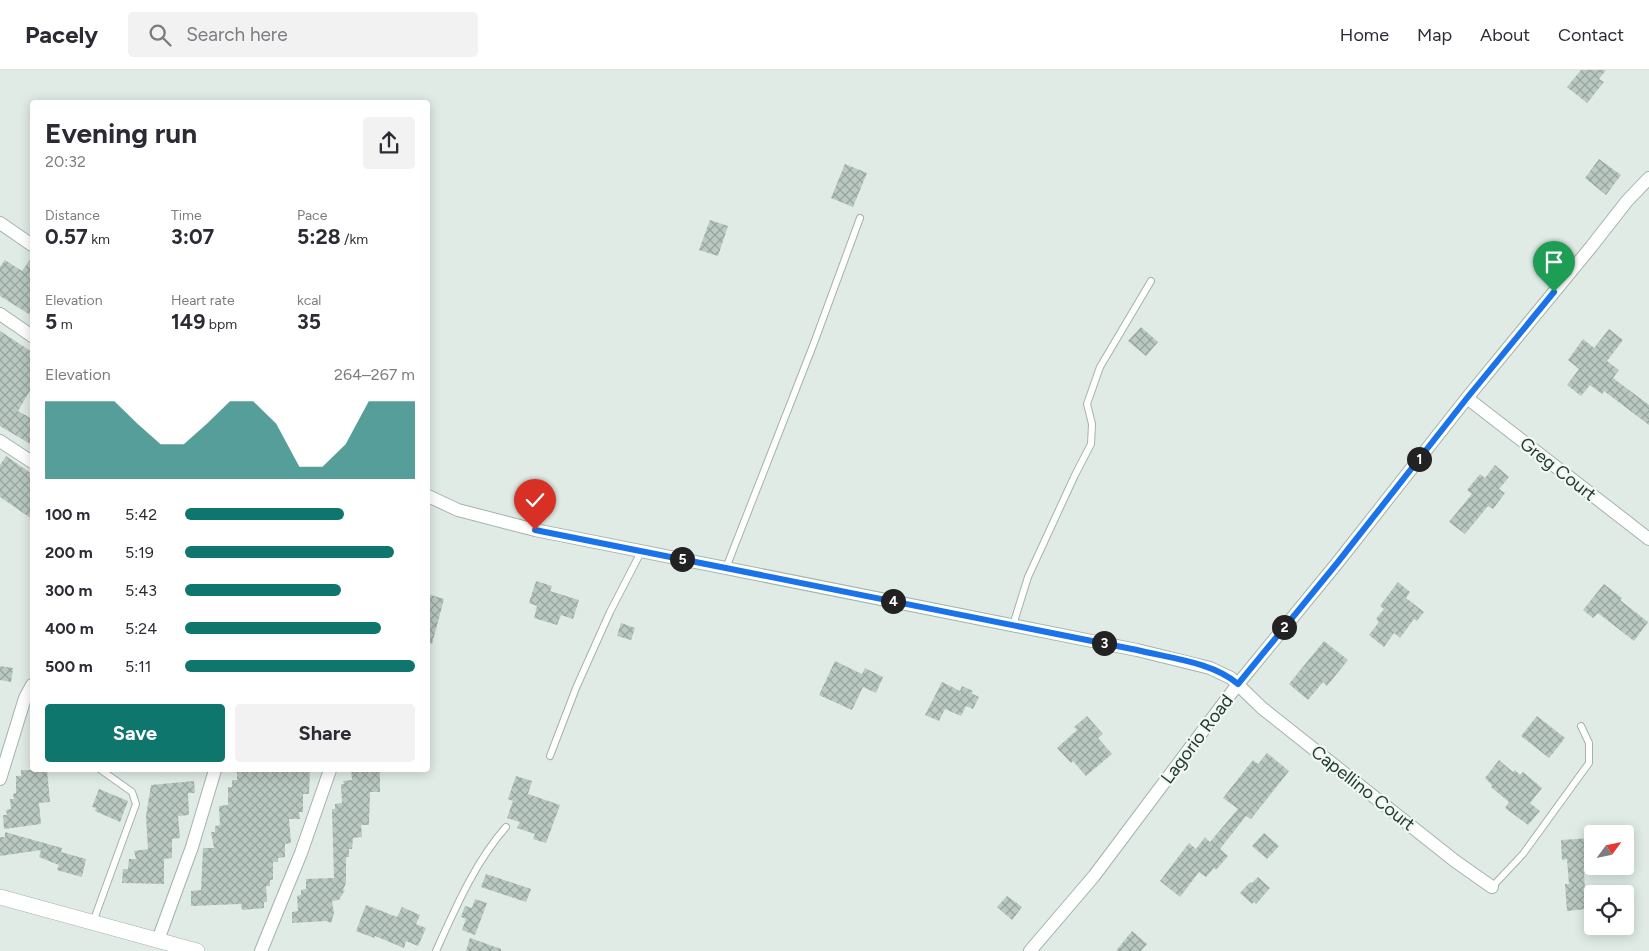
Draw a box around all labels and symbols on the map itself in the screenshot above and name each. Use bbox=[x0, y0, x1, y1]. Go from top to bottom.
pin bbox=[1533, 241, 1575, 292]
street label: Greg Court bbox=[1515, 432, 1601, 506]
pin: 1 bbox=[1406, 446, 1432, 472]
pin bbox=[514, 479, 556, 530]
pin: 5 bbox=[670, 546, 694, 572]
pin: 4 bbox=[880, 588, 906, 614]
pin: 2 bbox=[1272, 614, 1296, 640]
pin: 3 bbox=[1092, 630, 1116, 656]
street label: Lagorio Road bbox=[1156, 690, 1238, 788]
street label: Capellino Court bbox=[1307, 741, 1420, 836]
north arrow bbox=[1584, 825, 1634, 875]

